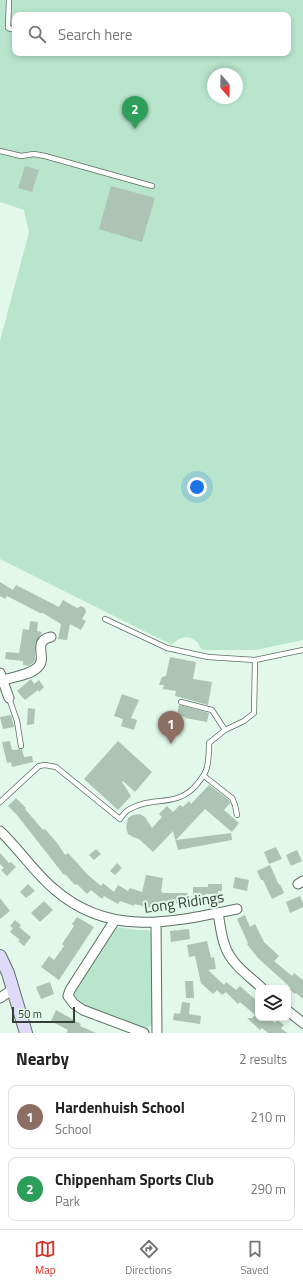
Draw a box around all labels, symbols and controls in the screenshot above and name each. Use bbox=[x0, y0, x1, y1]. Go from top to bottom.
search box bbox=[12, 12, 291, 56]
icon: search bbox=[26, 23, 48, 45]
text: Search here bbox=[58, 23, 132, 46]
north arrow bbox=[207, 68, 243, 104]
pin: 2 bbox=[122, 96, 148, 129]
your location bbox=[187, 477, 207, 497]
pin: 1 bbox=[158, 711, 184, 744]
street label: Long Ridings bbox=[142, 885, 226, 919]
map controls bbox=[255, 985, 291, 1021]
button: layers bbox=[255, 985, 291, 1021]
scale bar bbox=[12, 1005, 75, 1024]
text: 50 m bbox=[18, 1006, 42, 1022]
text: Nearby bbox=[16, 1046, 69, 1072]
text: 2 results bbox=[239, 1049, 287, 1069]
text: Hardenhuish School bbox=[55, 1096, 185, 1119]
text: 1 bbox=[26, 1107, 34, 1127]
text: 210 m bbox=[250, 1107, 286, 1127]
text: School bbox=[55, 1119, 91, 1139]
text: Chippenham Sports Club bbox=[55, 1168, 214, 1191]
text: 2 bbox=[26, 1179, 34, 1199]
text: 290 m bbox=[250, 1179, 286, 1199]
text: Park bbox=[55, 1191, 80, 1211]
tab: Map bbox=[34, 1238, 56, 1278]
tab: Directions bbox=[125, 1238, 172, 1278]
tab: Saved bbox=[241, 1238, 269, 1278]

